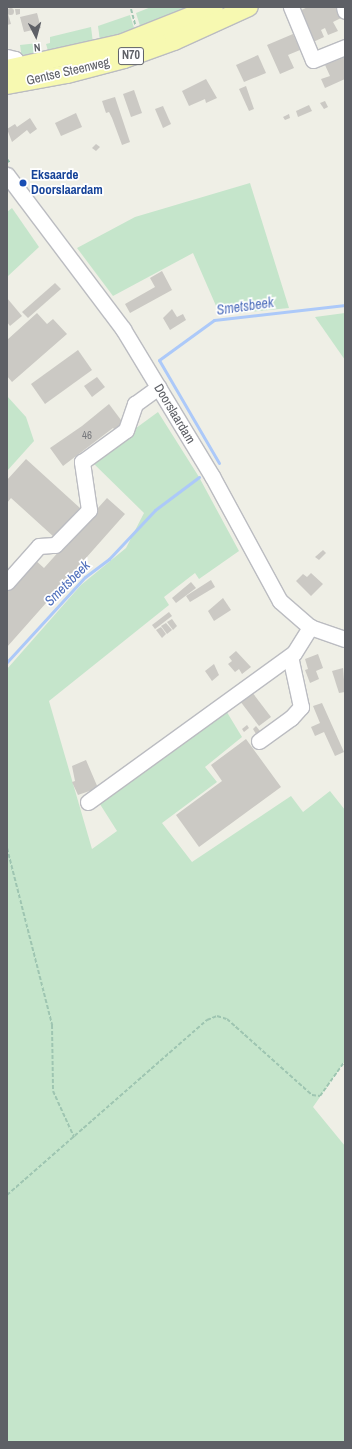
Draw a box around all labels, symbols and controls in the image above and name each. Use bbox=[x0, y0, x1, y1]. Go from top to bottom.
north arrow bbox=[16, 16, 56, 56]
text: N bbox=[33, 41, 41, 55]
road number: N70 bbox=[117, 46, 145, 66]
street label: Gentse Steenweg bbox=[25, 55, 111, 89]
place label: Eksaarde Doorslaardam bbox=[31, 168, 103, 199]
marker: Eksaarde Doorslaardam bbox=[18, 178, 28, 188]
water label: Smetsbeek bbox=[215, 294, 275, 318]
street label: Doorslaardam bbox=[150, 381, 198, 447]
house number: 46 bbox=[82, 428, 92, 442]
water label: Smetsbeek bbox=[41, 557, 93, 609]

